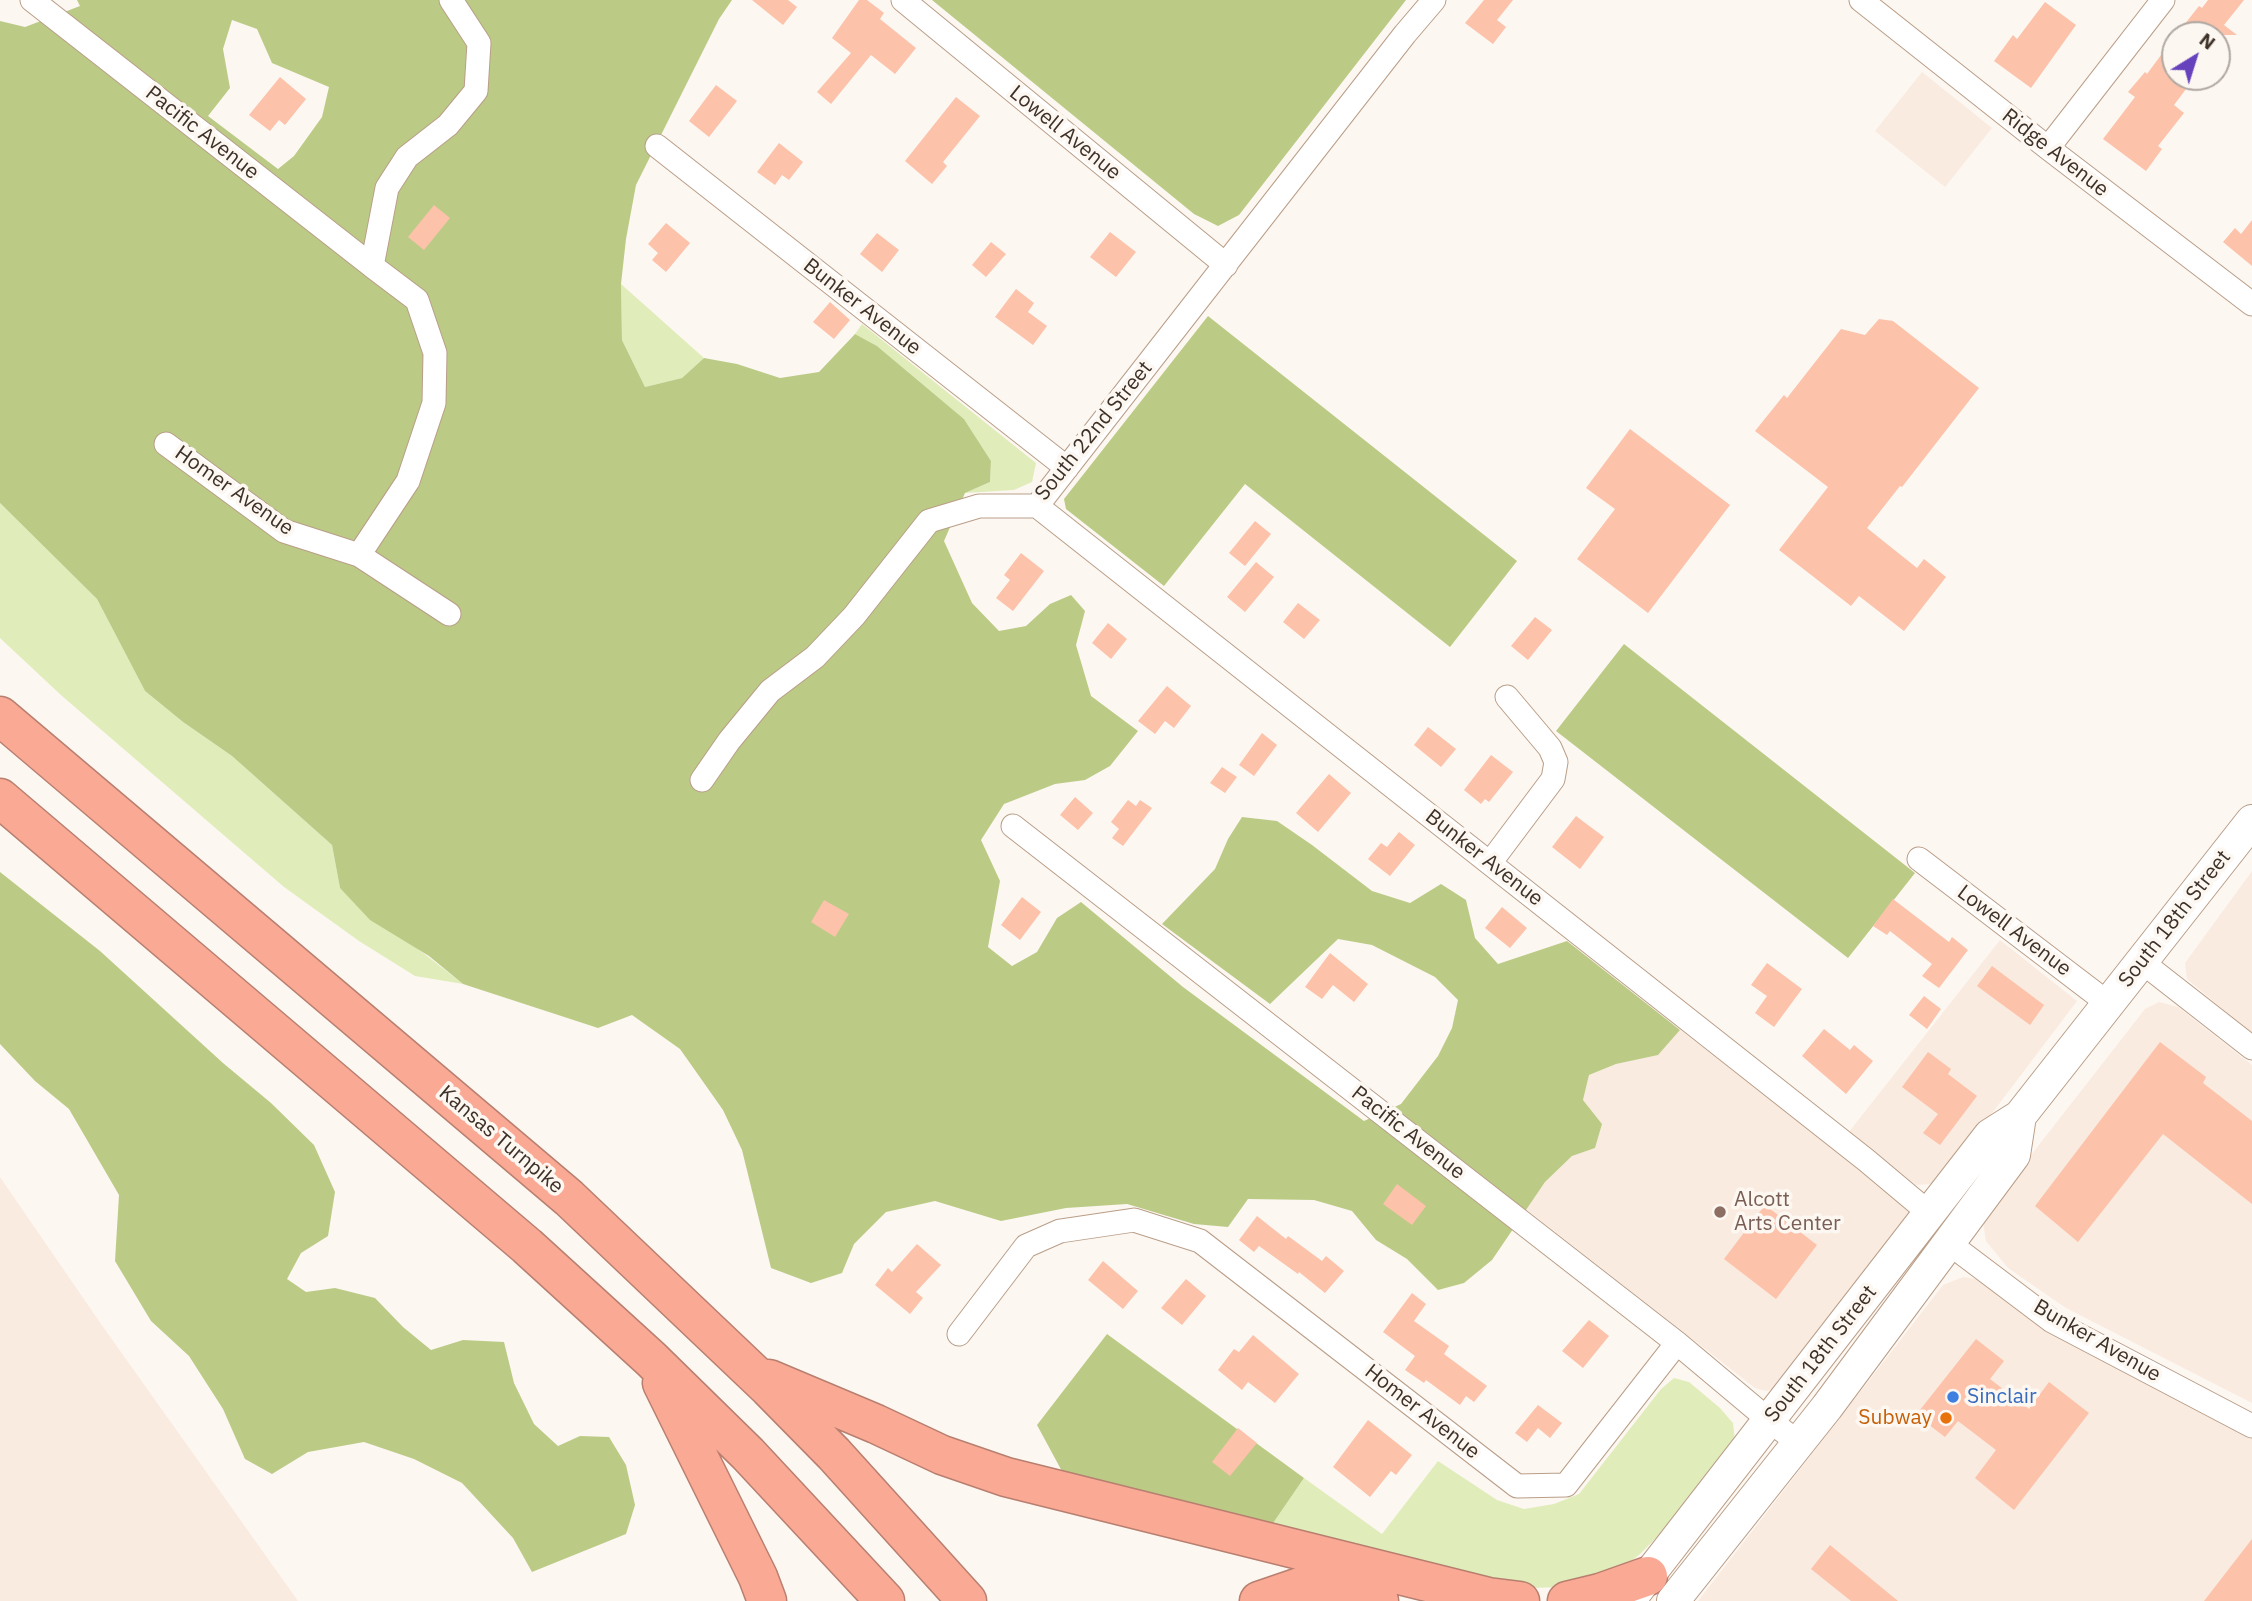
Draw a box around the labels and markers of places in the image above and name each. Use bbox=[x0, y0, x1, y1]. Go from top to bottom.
place label: Alcott Arts Center bbox=[1734, 1187, 1841, 1237]
marker: Alcott Arts Center bbox=[1712, 1204, 1728, 1220]
place label: Sinclair bbox=[1967, 1384, 2037, 1410]
marker: Sinclair bbox=[1945, 1389, 1961, 1405]
place label: Subway bbox=[1858, 1405, 1932, 1431]
marker: Subway bbox=[1938, 1410, 1954, 1426]

